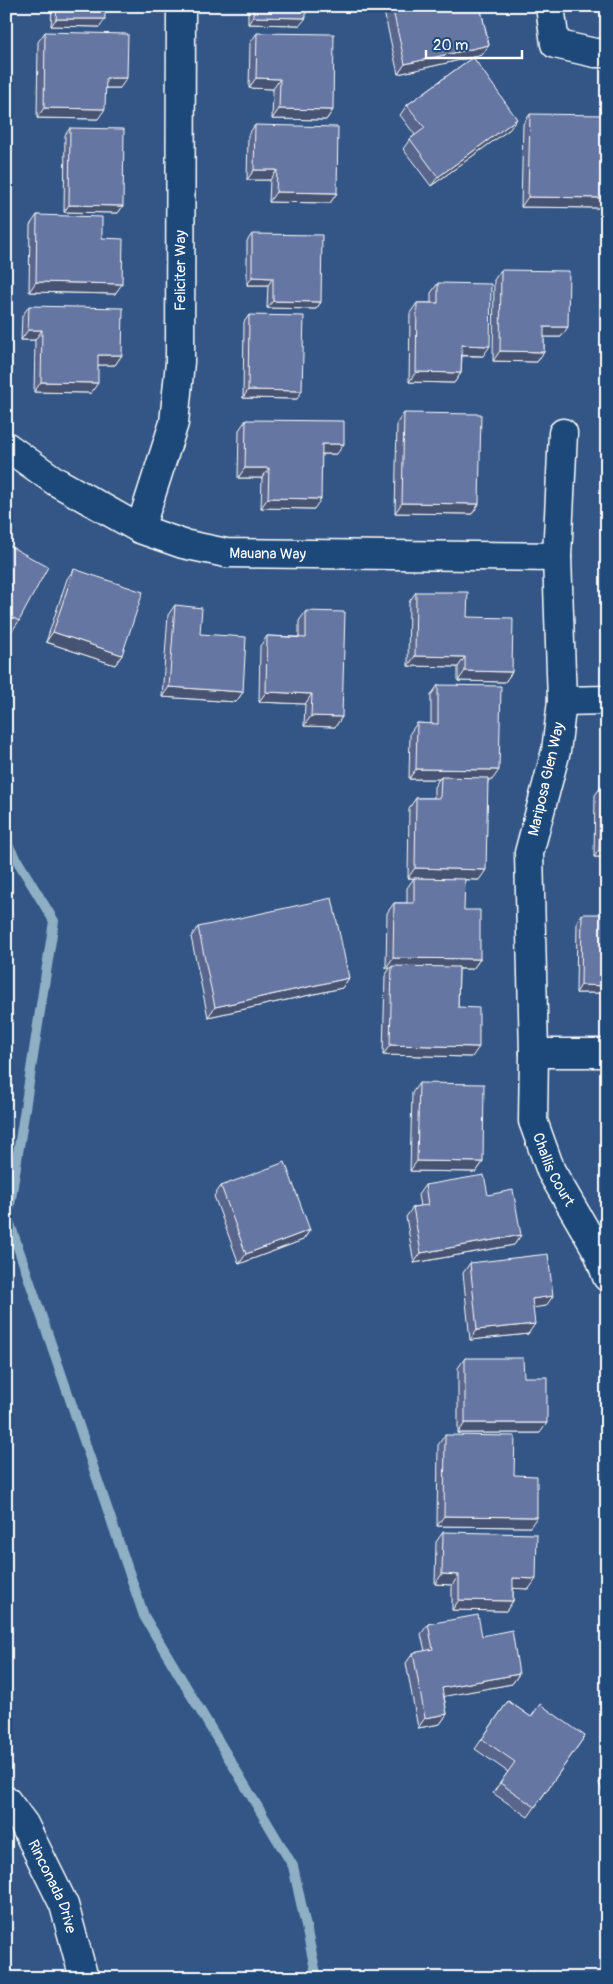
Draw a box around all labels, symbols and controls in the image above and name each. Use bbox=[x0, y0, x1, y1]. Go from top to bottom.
scale bar bbox=[426, 28, 522, 60]
text: 20 m bbox=[433, 36, 468, 55]
street label: Feliciter Way bbox=[171, 230, 190, 311]
street label: Mauana Way bbox=[229, 544, 307, 564]
street label: Mariposa Glen Way bbox=[524, 720, 569, 838]
street label: Challis Court bbox=[528, 1130, 579, 1211]
street label: Rinconada Drive bbox=[23, 1837, 80, 1936]

